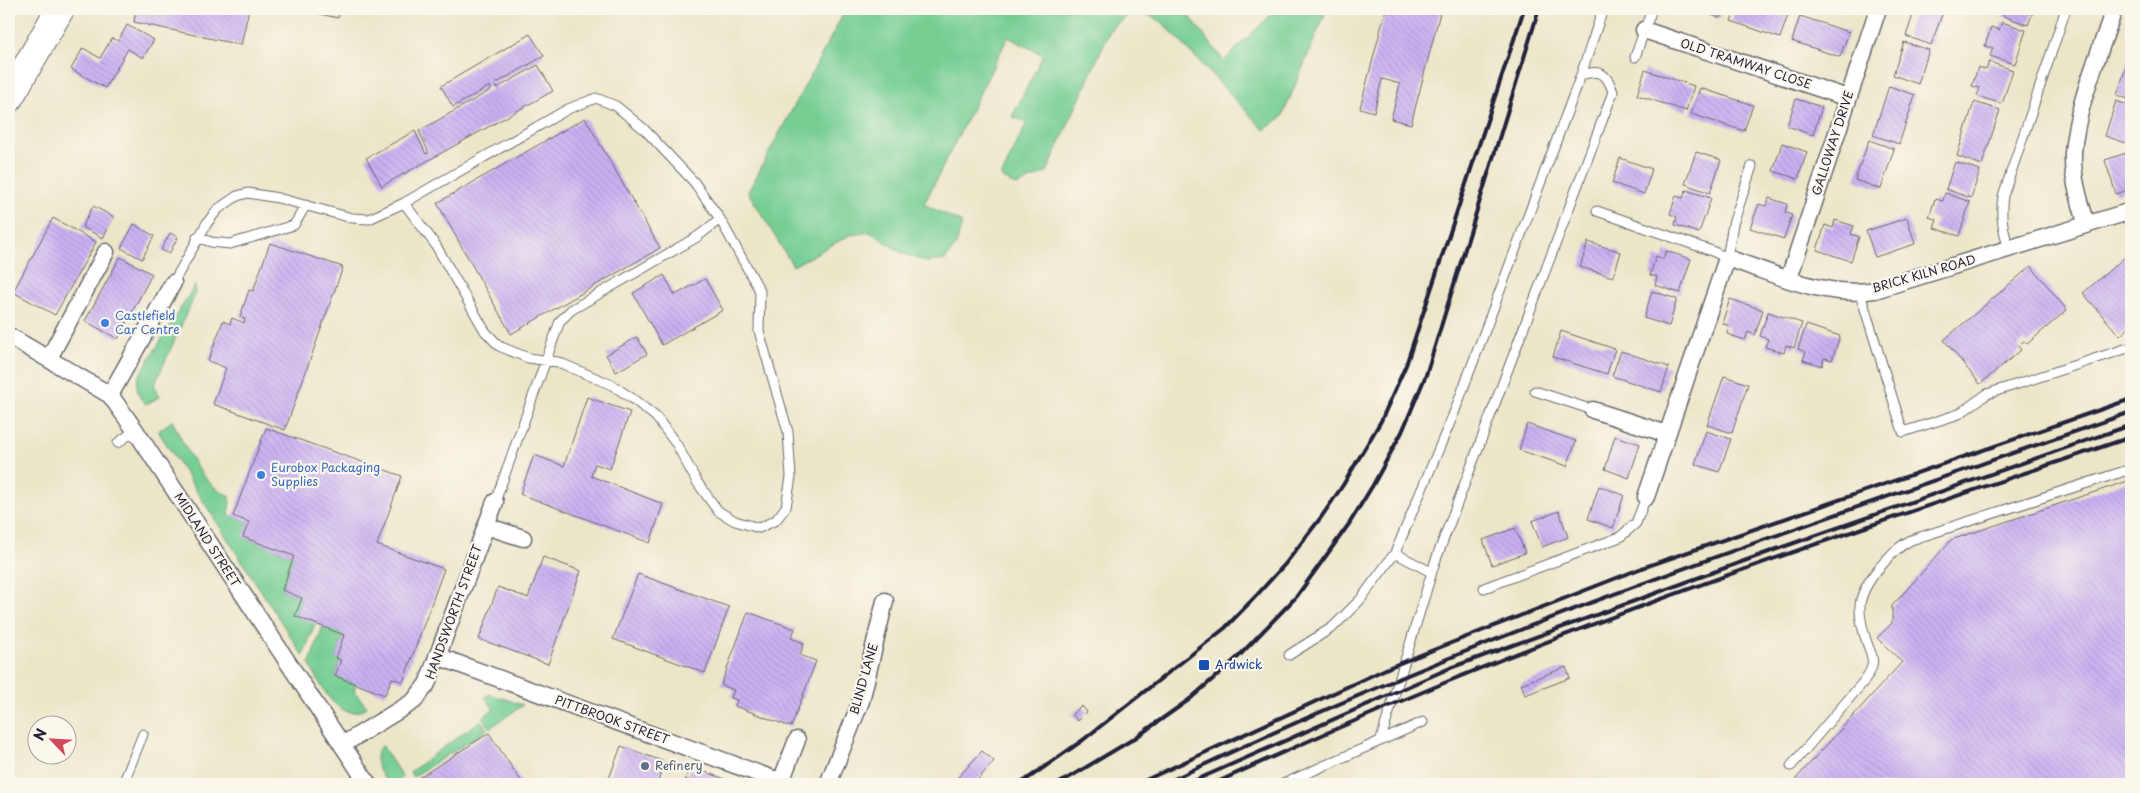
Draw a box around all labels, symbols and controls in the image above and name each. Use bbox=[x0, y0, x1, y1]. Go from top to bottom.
street label: OLD TRAMWAY CLOSE bbox=[1678, 33, 1814, 93]
street label: GALLOWAY DRIVE bbox=[1807, 88, 1857, 197]
street label: BRICK KILN ROAD bbox=[1870, 250, 1978, 296]
place label: Castlefield Car Centre bbox=[115, 306, 180, 338]
marker: Castlefield Car Centre bbox=[99, 317, 111, 329]
place label: Eurobox Packaging Supplies bbox=[271, 458, 380, 490]
marker: Eurobox Packaging Supplies bbox=[255, 469, 267, 481]
street label: MIDLAND STREET bbox=[170, 489, 246, 591]
street label: HANDSWORTH STREET bbox=[420, 541, 486, 682]
street label: BLIND LANE bbox=[844, 640, 882, 717]
place label: Ardwick bbox=[1215, 655, 1262, 673]
marker: Ardwick bbox=[1197, 658, 1211, 672]
street label: PITTBROOK STREET bbox=[553, 690, 673, 748]
north arrow bbox=[28, 716, 78, 766]
text: N bbox=[28, 725, 52, 744]
place label: Refinery bbox=[655, 756, 703, 774]
marker: Refinery bbox=[639, 760, 651, 772]

